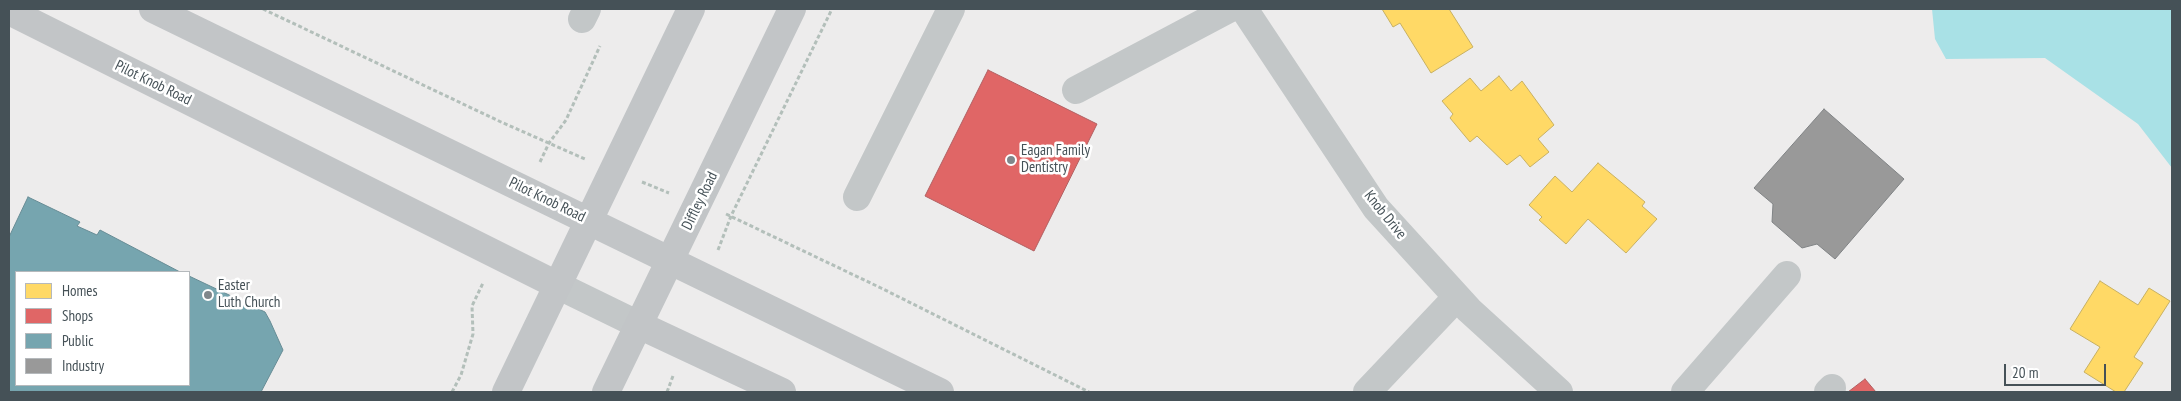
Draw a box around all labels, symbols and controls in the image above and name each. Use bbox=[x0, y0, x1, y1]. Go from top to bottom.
street label: Pilot Knob Road bbox=[112, 57, 194, 109]
place label: Eagan Family Dentistry bbox=[1021, 142, 1090, 177]
marker: Eagan Family Dentistry bbox=[1005, 154, 1017, 166]
street label: Diffley Road bbox=[678, 169, 722, 233]
street label: Pilot Knob Road bbox=[506, 174, 588, 226]
street label: Knob Drive bbox=[1360, 187, 1410, 243]
legend bbox=[15, 271, 190, 386]
place label: Easter Luth Church bbox=[218, 277, 280, 312]
text: Homes bbox=[62, 281, 98, 300]
marker: Easter Luth Church bbox=[202, 289, 214, 301]
text: Shops bbox=[62, 306, 93, 325]
text: Public bbox=[62, 331, 93, 350]
scale bar bbox=[2006, 354, 2108, 386]
text: Industry bbox=[62, 356, 104, 375]
text: 20 m bbox=[2012, 363, 2038, 382]

